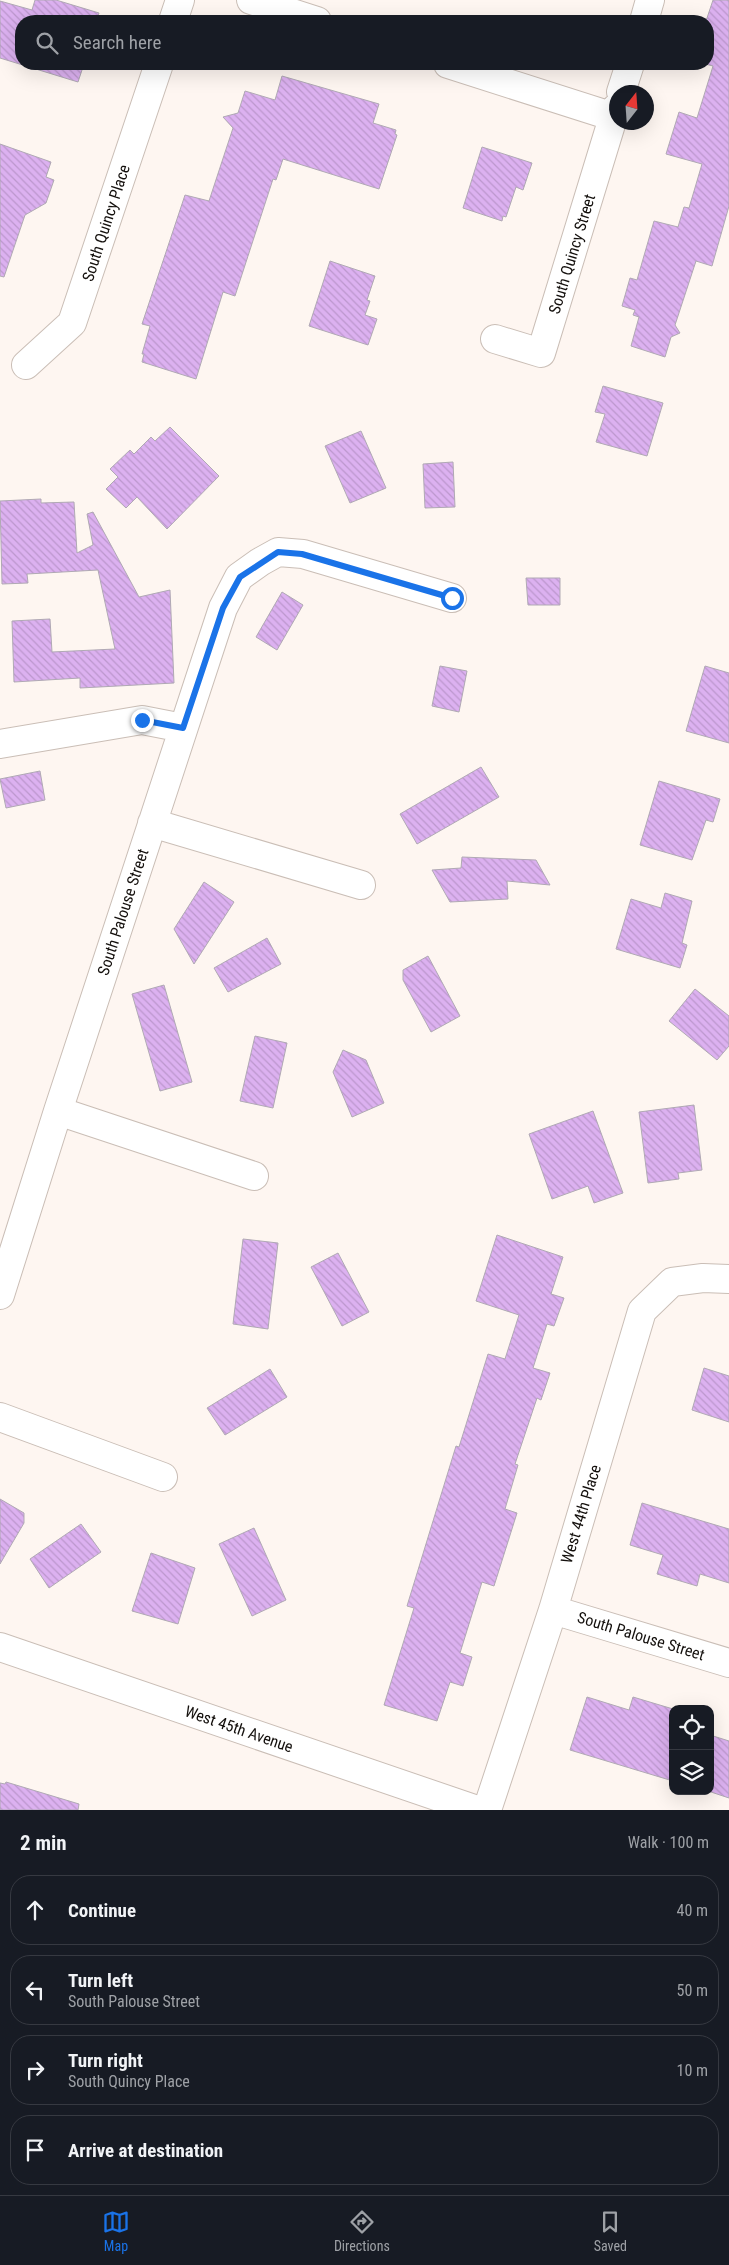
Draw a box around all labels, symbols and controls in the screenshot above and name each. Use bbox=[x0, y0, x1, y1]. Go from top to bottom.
search box bbox=[15, 15, 714, 70]
icon: search bbox=[33, 29, 61, 57]
text: Search here bbox=[73, 31, 161, 54]
north arrow bbox=[609, 85, 654, 130]
street label: South Quincy Place bbox=[78, 162, 134, 284]
street label: South Quincy Street bbox=[545, 192, 599, 316]
route start bbox=[441, 587, 464, 610]
route end bbox=[131, 709, 154, 732]
street label: South Palouse Street bbox=[94, 846, 153, 978]
street label: West 44th Place bbox=[557, 1462, 605, 1566]
street label: South Palouse Street bbox=[575, 1608, 707, 1664]
street label: West 45th Avenue bbox=[182, 1702, 296, 1756]
map controls bbox=[669, 1705, 714, 1795]
button: locate bbox=[669, 1705, 714, 1750]
button: layers bbox=[669, 1750, 714, 1795]
text: 2 min bbox=[20, 1831, 67, 1855]
text: Walk · 100 m bbox=[628, 1833, 709, 1852]
icon: ahead bbox=[21, 1896, 49, 1924]
text: Continue bbox=[68, 1899, 136, 1922]
text: 40 m bbox=[676, 1901, 708, 1920]
text: Turn left bbox=[68, 1969, 133, 1992]
icon: left bbox=[21, 1976, 49, 2004]
text: 50 m bbox=[676, 1981, 708, 2000]
text: South Palouse Street bbox=[68, 1992, 200, 2011]
text: Turn right bbox=[68, 2049, 143, 2072]
icon: right bbox=[21, 2056, 49, 2084]
text: 10 m bbox=[676, 2061, 708, 2080]
text: South Quincy Place bbox=[68, 2072, 190, 2091]
icon: arrive bbox=[21, 2136, 49, 2164]
text: Arrive at destination bbox=[68, 2139, 223, 2162]
tab: Map bbox=[102, 2208, 130, 2254]
tab: Directions bbox=[334, 2208, 390, 2254]
tab: Saved bbox=[594, 2208, 627, 2254]

